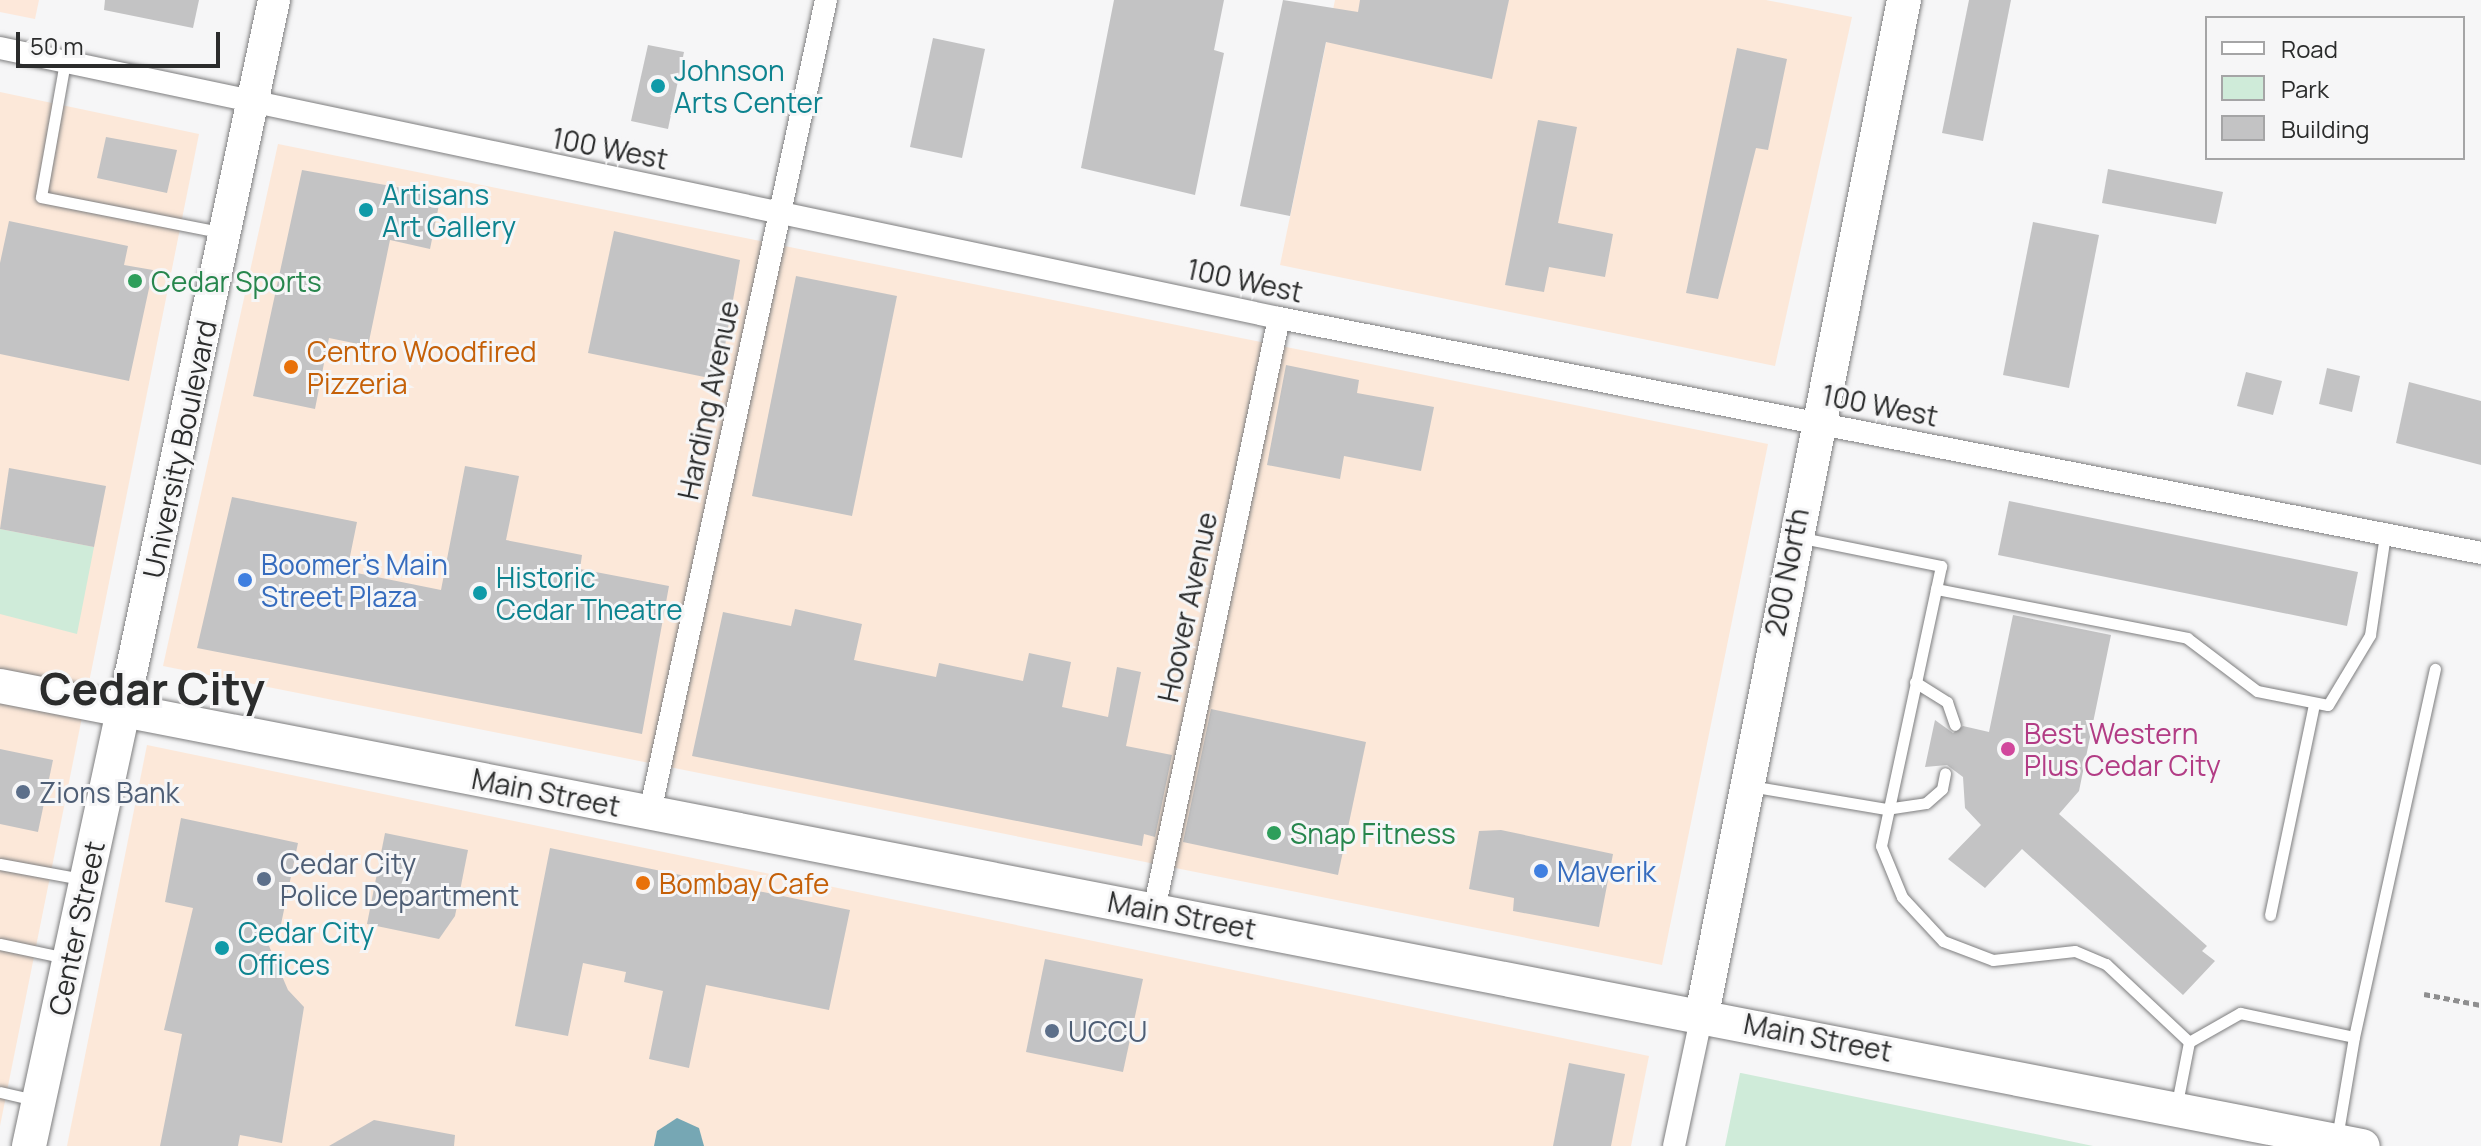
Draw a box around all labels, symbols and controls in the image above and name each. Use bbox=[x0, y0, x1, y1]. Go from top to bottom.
scale bar bbox=[20, 16, 224, 66]
legend bbox=[2205, 16, 2465, 160]
text: 50 m bbox=[30, 29, 84, 62]
text: Road bbox=[2281, 32, 2338, 65]
place label: Johnson Arts Center bbox=[674, 53, 823, 119]
text: Park bbox=[2281, 72, 2329, 105]
marker: Johnson Arts Center bbox=[649, 77, 667, 95]
text: Building bbox=[2281, 112, 2369, 145]
street label: 100 West bbox=[549, 120, 671, 176]
place label: Artisans Art Gallery bbox=[382, 177, 516, 243]
marker: Artisans Art Gallery bbox=[357, 201, 375, 219]
street label: 100 West bbox=[1184, 251, 1306, 309]
place label: Cedar Sports bbox=[151, 264, 322, 298]
marker: Cedar Sports bbox=[126, 272, 144, 290]
street label: Harding Avenue bbox=[671, 298, 745, 502]
street label: University Boulevard bbox=[135, 317, 223, 581]
place label: Centro Woodfired Pizzeria bbox=[307, 334, 537, 400]
marker: Centro Woodfired Pizzeria bbox=[282, 358, 300, 376]
street label: 100 West bbox=[1819, 377, 1941, 433]
street label: 200 North bbox=[1757, 505, 1815, 639]
street label: Hoover Avenue bbox=[1150, 509, 1224, 705]
place label: Boomer's Main Street Plaza bbox=[261, 547, 448, 613]
place label: Historic Cedar Theatre bbox=[496, 560, 683, 626]
marker: Boomer's Main Street Plaza bbox=[236, 571, 254, 589]
marker: Historic Cedar Theatre bbox=[471, 584, 489, 602]
district label: Cedar City bbox=[39, 662, 265, 714]
place label: Best Western Plus Cedar City bbox=[2024, 716, 2221, 782]
marker: Best Western Plus Cedar City bbox=[1999, 740, 2017, 758]
street label: Main Street bbox=[469, 761, 623, 823]
place label: Zions Bank bbox=[39, 775, 179, 809]
marker: Zions Bank bbox=[14, 783, 32, 801]
place label: Snap Fitness bbox=[1290, 816, 1456, 850]
marker: Snap Fitness bbox=[1265, 824, 1283, 842]
street label: Center Street bbox=[41, 838, 111, 1018]
place label: Cedar City Police Department bbox=[280, 846, 519, 912]
place label: Maverik bbox=[1557, 854, 1656, 888]
marker: Maverik bbox=[1532, 862, 1550, 880]
place label: Bombay Cafe bbox=[659, 866, 829, 900]
marker: Cedar City Police Department bbox=[255, 870, 273, 888]
marker: Bombay Cafe bbox=[634, 874, 652, 892]
street label: Main Street bbox=[1105, 884, 1259, 946]
place label: Cedar City Offices bbox=[238, 915, 374, 981]
marker: Cedar City Offices bbox=[213, 939, 231, 957]
street label: Main Street bbox=[1741, 1006, 1895, 1068]
place label: UCCU bbox=[1068, 1014, 1147, 1048]
marker: UCCU bbox=[1043, 1022, 1061, 1040]

